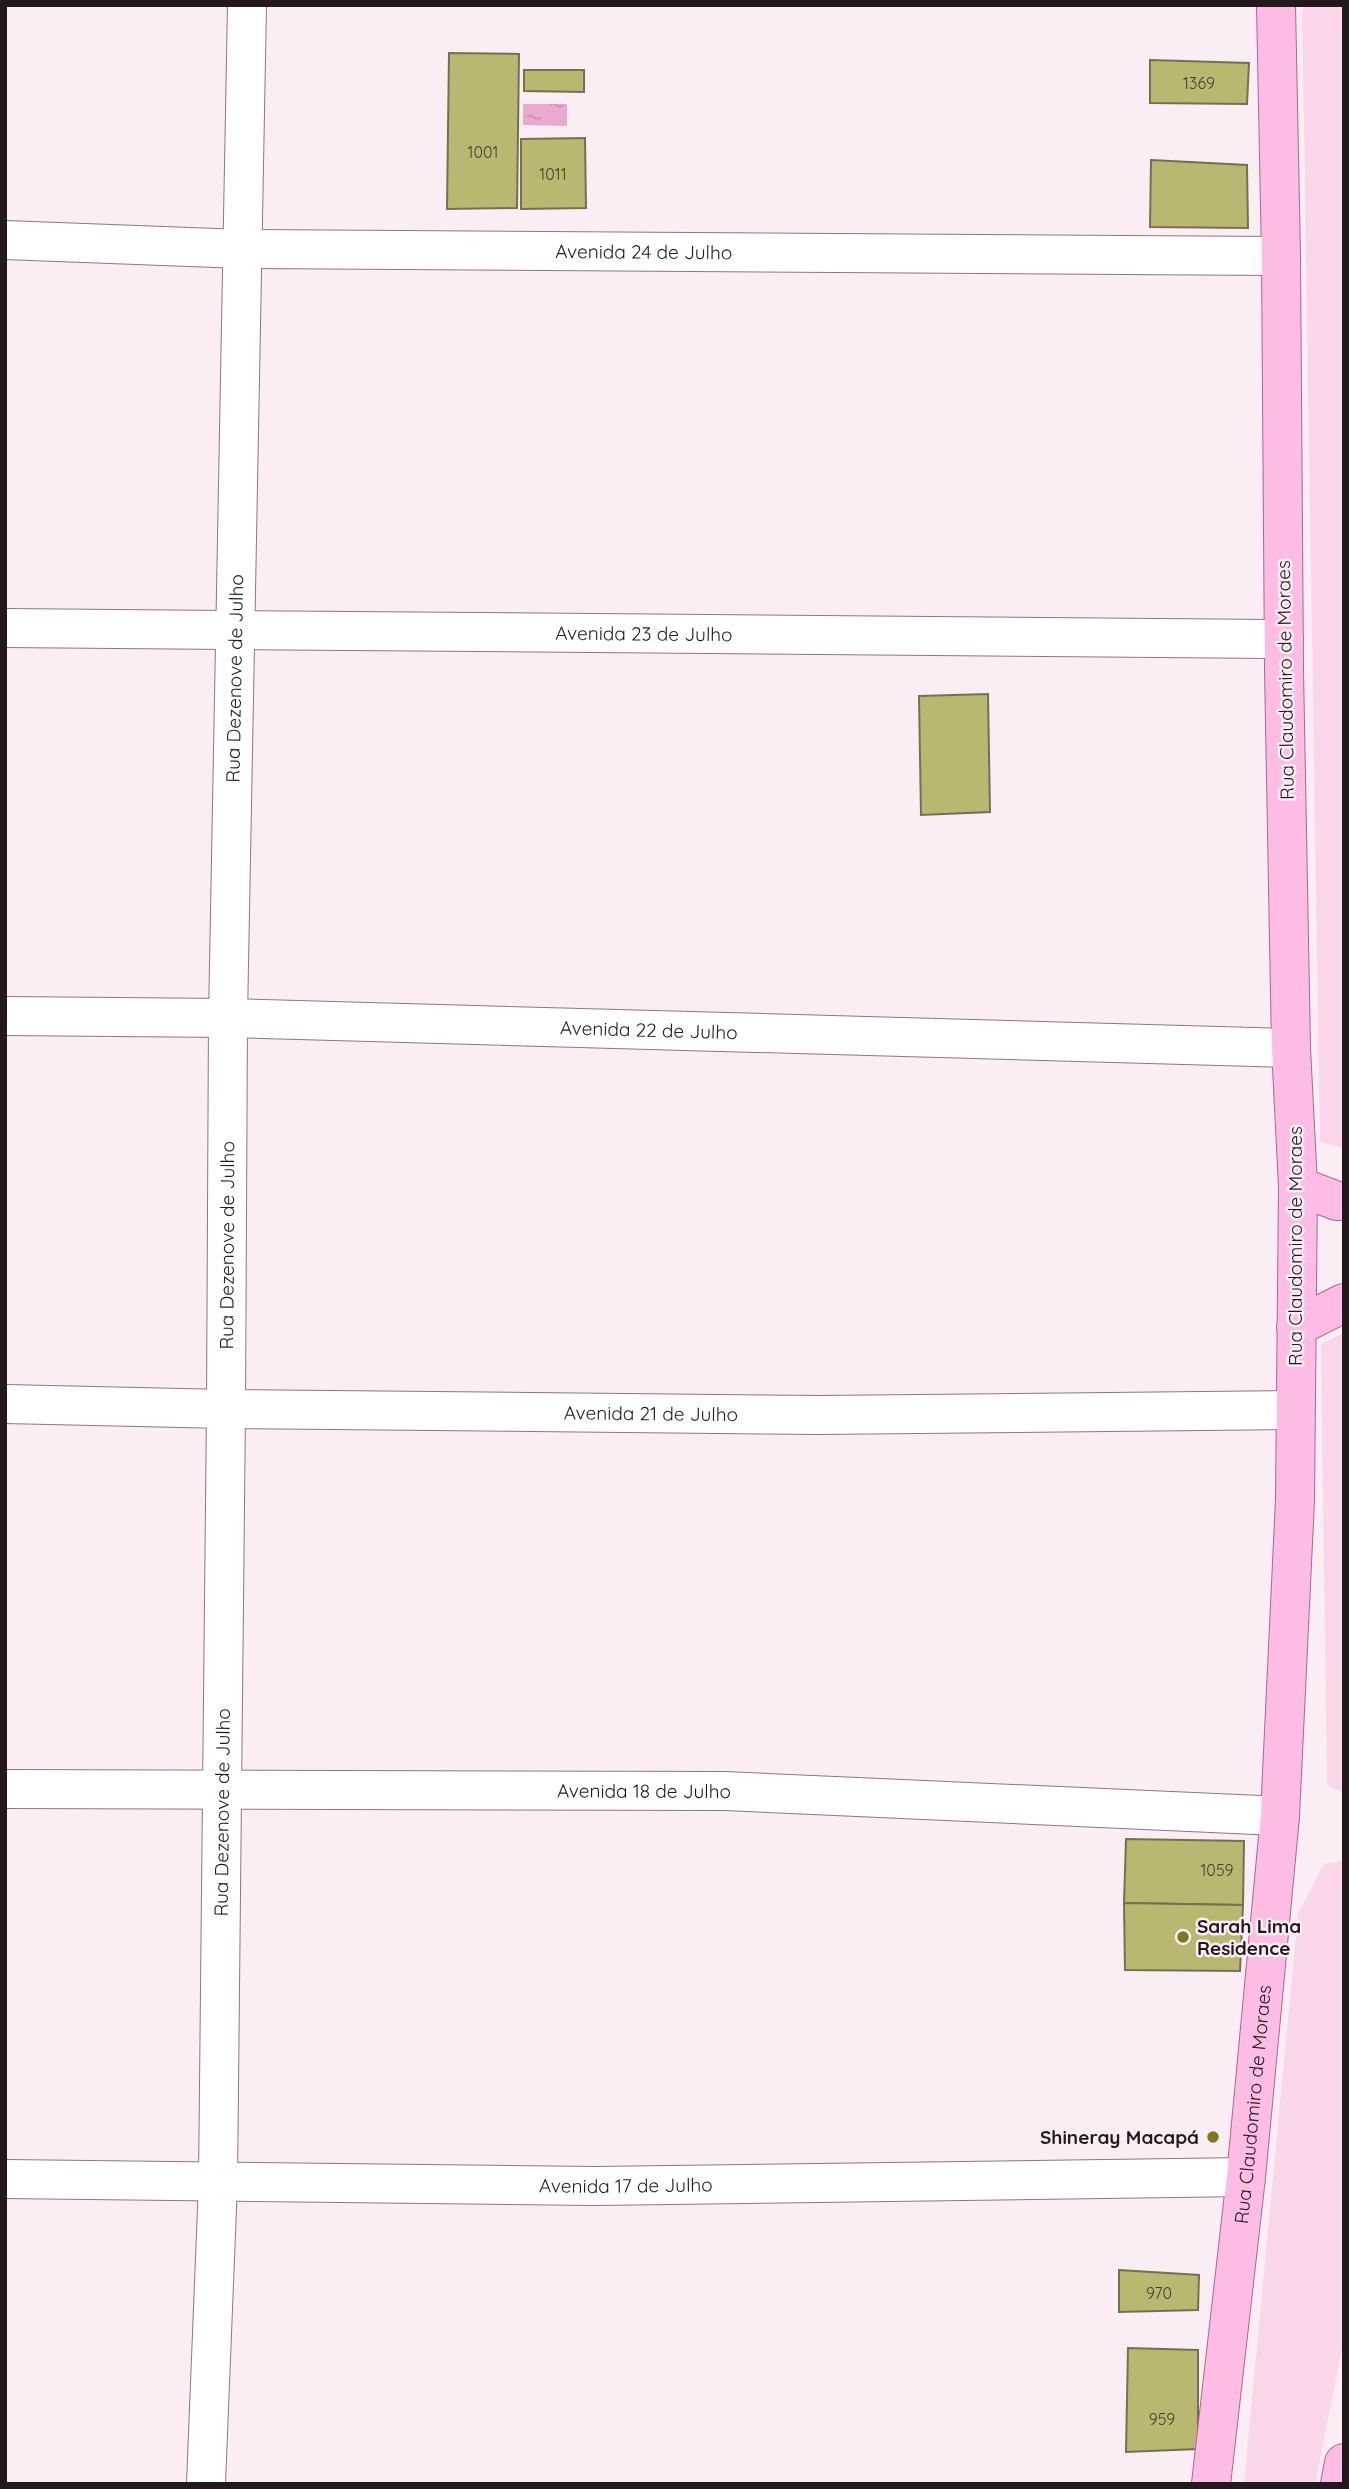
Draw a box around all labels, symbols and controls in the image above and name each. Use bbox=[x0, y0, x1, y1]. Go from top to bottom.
house number: 1369 bbox=[1183, 73, 1215, 93]
house number: 1001 bbox=[468, 142, 498, 162]
house number: 1011 bbox=[539, 164, 567, 184]
street label: Avenida 24 de Julho bbox=[555, 239, 732, 264]
street label: Rua Claudomiro de Moraes bbox=[1271, 560, 1299, 800]
street label: Rua Dezenove de Julho bbox=[220, 574, 248, 783]
street label: Avenida 23 de Julho bbox=[555, 621, 733, 646]
street label: Avenida 22 de Julho bbox=[560, 1015, 738, 1044]
street label: Rua Claudomiro de Moraes bbox=[1283, 1126, 1307, 1366]
street label: Rua Dezenove de Julho bbox=[214, 1141, 239, 1350]
street label: Avenida 21 de Julho bbox=[564, 1400, 738, 1426]
street label: Rua Dezenove de Julho bbox=[209, 1708, 235, 1917]
street label: Avenida 18 de Julho bbox=[557, 1779, 732, 1803]
house number: 1059 bbox=[1200, 1860, 1234, 1880]
place label: Sarah Lima Residence bbox=[1197, 1914, 1301, 1960]
marker: Sarah Lima Residence bbox=[1175, 1929, 1191, 1945]
street label: Rua Claudomiro de Moraes bbox=[1229, 1984, 1276, 2225]
place label: Shineray Macapá bbox=[1040, 2125, 1199, 2149]
marker: Shineray Macapá bbox=[1205, 2129, 1221, 2145]
street label: Avenida 17 de Julho bbox=[539, 2172, 713, 2198]
house number: 970 bbox=[1146, 2283, 1172, 2303]
house number: 959 bbox=[1149, 2409, 1175, 2429]

